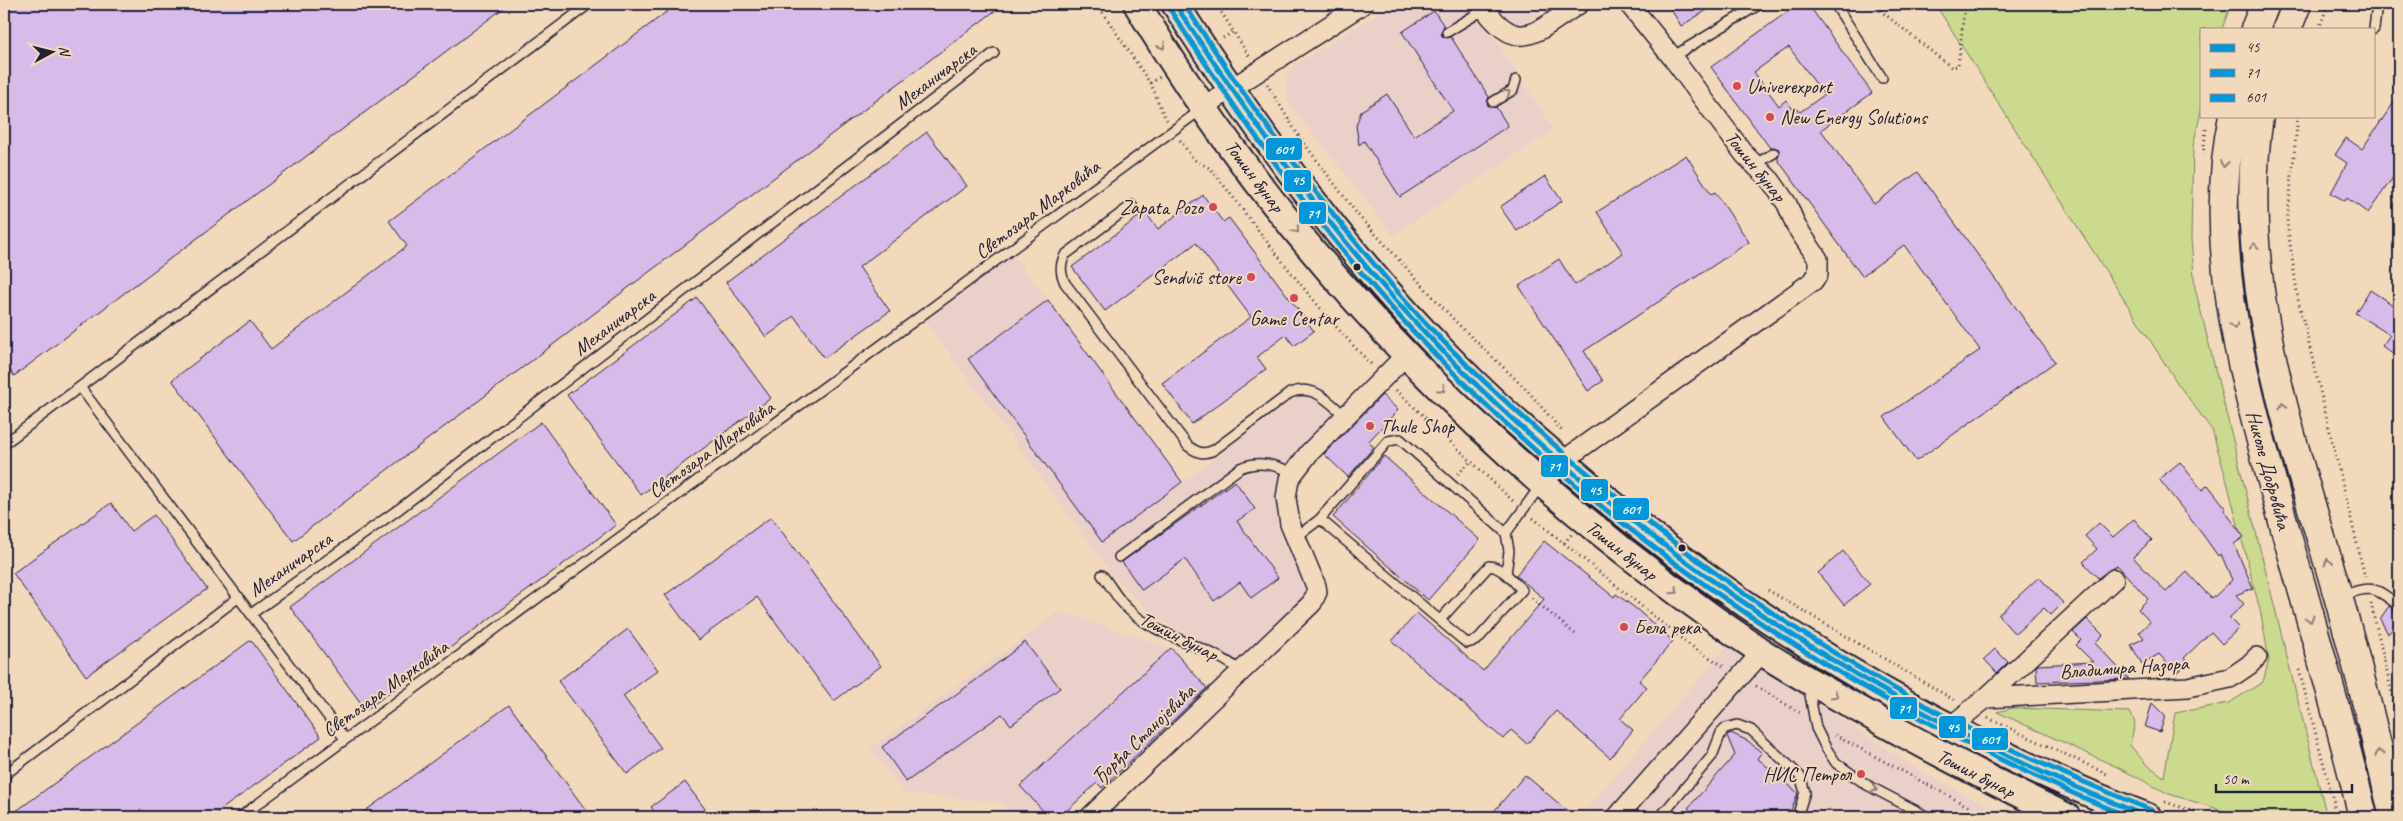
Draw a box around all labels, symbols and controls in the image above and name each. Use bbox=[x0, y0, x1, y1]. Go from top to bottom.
north arrow bbox=[28, 28, 78, 78]
legend bbox=[2200, 28, 2376, 118]
street label: Механичарска bbox=[889, 36, 983, 115]
text: 45 bbox=[2246, 38, 2261, 57]
one-way arrow bbox=[1156, 40, 1166, 49]
text: N bbox=[55, 45, 74, 58]
text: 71 bbox=[2246, 64, 2261, 83]
place label: Univerexport bbox=[1747, 74, 1834, 99]
marker: Univerexport bbox=[1731, 80, 1743, 92]
text: 601 bbox=[2246, 88, 2268, 107]
one-way arrow bbox=[1501, 90, 1510, 99]
place label: New Energy Solutions bbox=[1780, 105, 1929, 130]
marker: New Energy Solutions bbox=[1764, 111, 1776, 123]
street label: Тошин бунар bbox=[1719, 126, 1793, 208]
street label: Тошин бунар bbox=[1219, 135, 1291, 219]
line badge: 601 bbox=[1265, 137, 1303, 161]
text: 601 bbox=[1274, 141, 1295, 158]
street label: Светозара Марковића bbox=[970, 153, 1106, 265]
one-way arrow bbox=[2219, 161, 2230, 169]
line badge: 45 bbox=[1283, 169, 1312, 193]
text: 45 bbox=[1292, 172, 1306, 189]
place label: Zapata Pozo bbox=[1120, 195, 1205, 220]
marker: Zapata Pozo bbox=[1207, 201, 1219, 213]
line badge: 71 bbox=[1298, 201, 1327, 225]
text: 71 bbox=[1307, 205, 1321, 222]
one-way arrow bbox=[1290, 224, 1298, 233]
one-way arrow bbox=[2249, 242, 2260, 250]
unlabelled marker bbox=[1352, 262, 1362, 272]
place label: Sendvič store bbox=[1152, 265, 1242, 290]
marker: Sendvič store bbox=[1245, 271, 1257, 283]
street label: Механичарска bbox=[568, 282, 662, 361]
marker: Game Centar bbox=[1288, 292, 1300, 304]
place label: Game Centar bbox=[1250, 306, 1340, 331]
one-way arrow bbox=[2229, 321, 2239, 330]
one-way arrow bbox=[1436, 383, 1445, 392]
street label: Светозара Марковића bbox=[643, 394, 780, 504]
one-way arrow bbox=[2278, 401, 2289, 410]
street label: Николе Добровића bbox=[2241, 408, 2297, 534]
place label: Thule Shop bbox=[1380, 414, 1456, 439]
marker: Thule Shop bbox=[1364, 420, 1376, 432]
line badge: 71 bbox=[1540, 454, 1569, 478]
text: 71 bbox=[1548, 458, 1562, 475]
line badge: 45 bbox=[1580, 478, 1609, 502]
text: 45 bbox=[1589, 482, 1603, 499]
line badge: 601 bbox=[1612, 497, 1650, 521]
text: 601 bbox=[1621, 501, 1642, 518]
street label: Тошин бунар bbox=[1581, 515, 1664, 587]
street label: Механичарска bbox=[244, 526, 338, 602]
unlabelled marker bbox=[1677, 543, 1687, 553]
one-way arrow bbox=[2323, 558, 2333, 567]
one-way arrow bbox=[1669, 585, 1679, 594]
street label: Тошин бунар bbox=[1136, 606, 1223, 667]
one-way arrow bbox=[2304, 614, 2314, 622]
place label: Бела река bbox=[1634, 615, 1702, 640]
marker: Бела река bbox=[1618, 621, 1630, 633]
street label: Светозара Марковића bbox=[317, 633, 454, 743]
street label: Владимира Назора bbox=[2059, 650, 2190, 684]
street label: Ђорђа Станојевића bbox=[1086, 678, 1202, 791]
one-way arrow bbox=[1829, 689, 1838, 699]
line badge: 71 bbox=[1889, 696, 1918, 720]
text: 71 bbox=[1898, 700, 1912, 717]
line badge: 45 bbox=[1938, 715, 1967, 739]
text: 45 bbox=[1947, 719, 1961, 736]
line badge: 601 bbox=[1971, 727, 2009, 751]
text: 601 bbox=[1980, 731, 2001, 748]
street label: Тошин бунар bbox=[1933, 743, 2020, 804]
one-way arrow bbox=[2374, 748, 2385, 757]
scale bar bbox=[2216, 761, 2352, 793]
place label: НИС Петрол bbox=[1763, 762, 1853, 787]
marker: НИС Петрол bbox=[1855, 768, 1867, 780]
text: 50 m bbox=[2223, 770, 2250, 789]
one-way arrow bbox=[1869, 783, 1878, 793]

